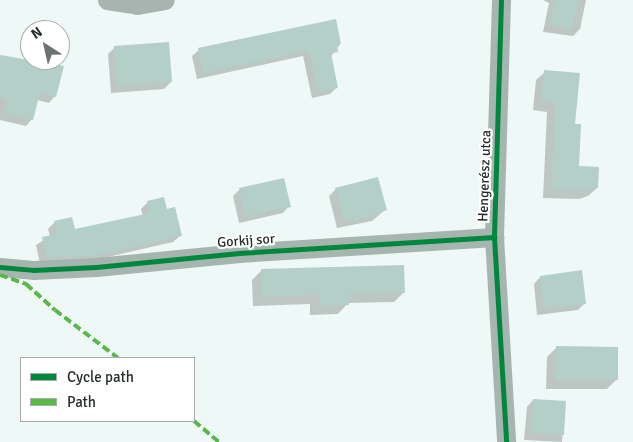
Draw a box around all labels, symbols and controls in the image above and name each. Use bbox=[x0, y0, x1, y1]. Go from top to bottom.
north arrow bbox=[20, 20, 70, 70]
text: N bbox=[28, 23, 46, 43]
street label: Hengerész utca bbox=[475, 130, 495, 222]
street label: Gorkij sor bbox=[217, 231, 275, 251]
legend bbox=[20, 357, 195, 422]
text: Cycle path bbox=[67, 368, 134, 386]
text: Path bbox=[67, 393, 96, 411]

